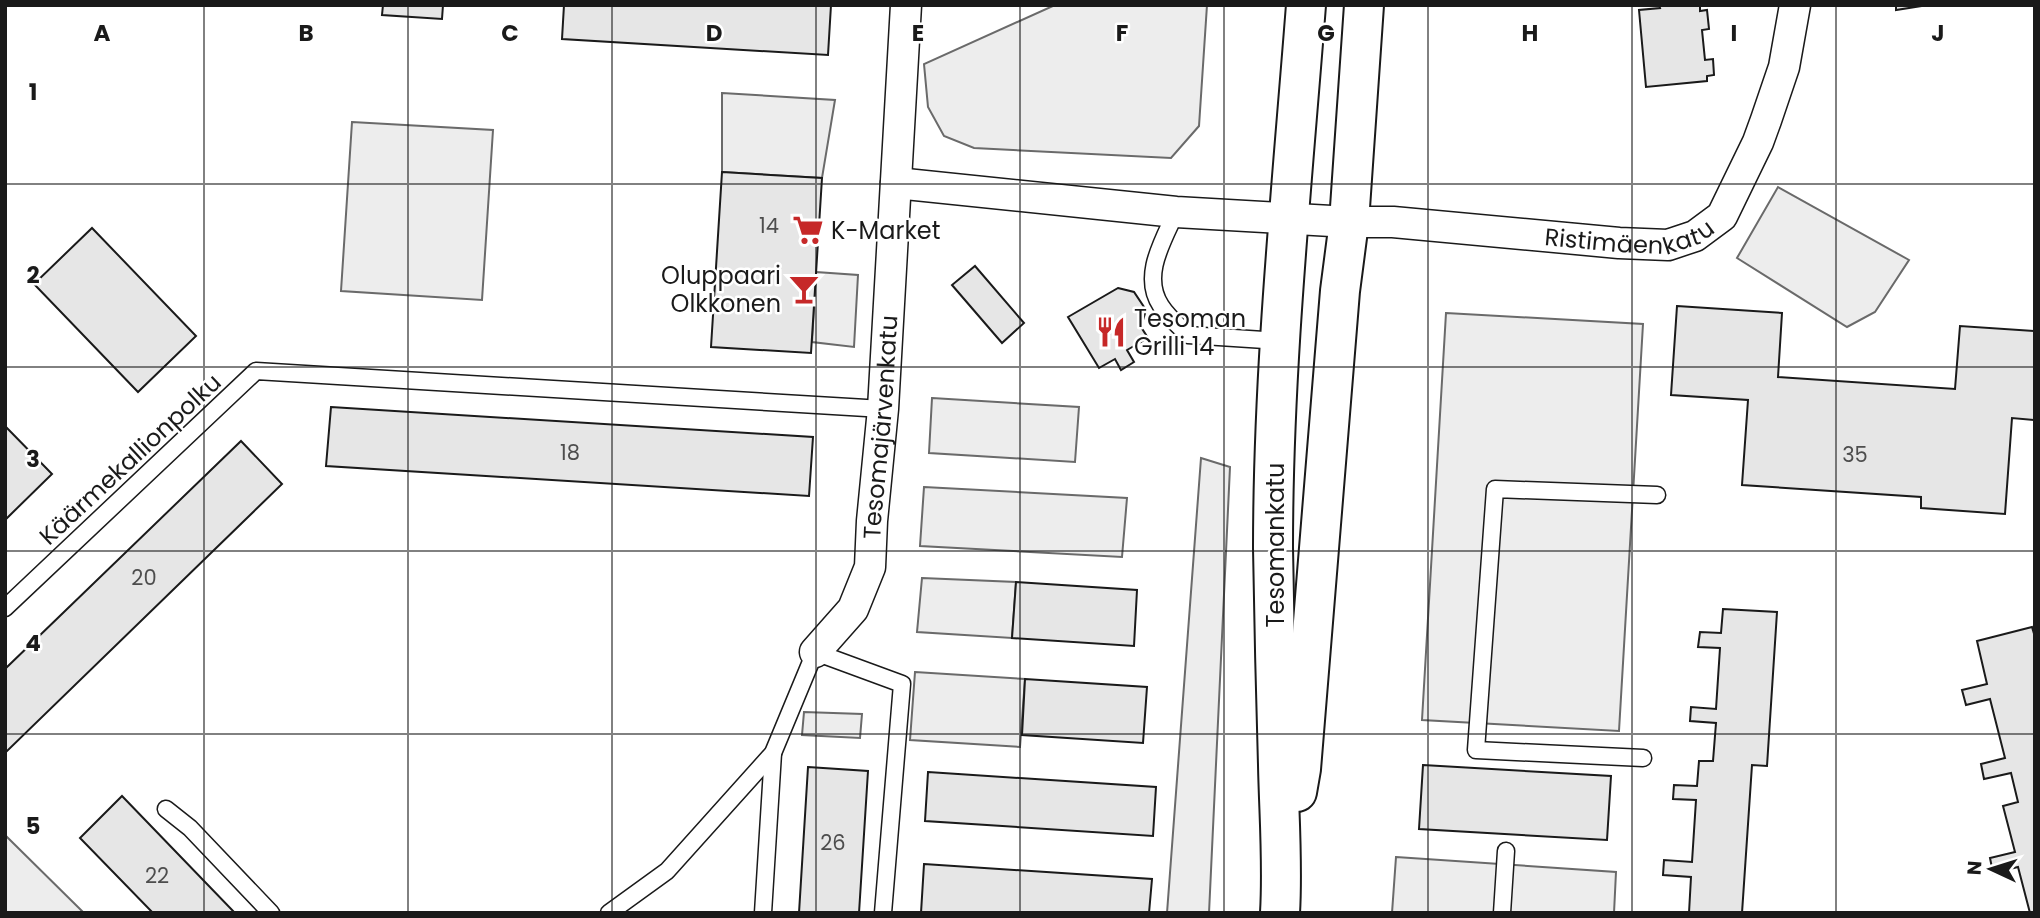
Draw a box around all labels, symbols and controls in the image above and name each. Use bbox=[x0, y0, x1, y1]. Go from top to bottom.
text: A bbox=[94, 17, 111, 49]
text: B bbox=[298, 17, 314, 49]
text: C bbox=[501, 17, 519, 49]
text: D bbox=[706, 17, 722, 49]
text: E bbox=[912, 17, 924, 49]
text: F bbox=[1116, 17, 1128, 49]
text: G bbox=[1317, 17, 1335, 49]
text: H bbox=[1522, 17, 1538, 49]
text: I bbox=[1731, 17, 1737, 49]
text: J bbox=[1931, 17, 1945, 49]
text: 1 bbox=[29, 76, 37, 108]
house number: 14 bbox=[759, 211, 779, 240]
street label: Ristimäenkatu bbox=[1543, 211, 1721, 262]
supermarket icon: K-Market bbox=[791, 213, 825, 247]
place label: K-Market bbox=[831, 214, 940, 247]
text: 2 bbox=[26, 259, 40, 291]
place label: Oluppaari Olkkonen bbox=[661, 259, 781, 320]
bar icon: Oluppaari Olkkonen bbox=[787, 272, 821, 306]
place label: Tesoman Grilli 14 bbox=[1134, 302, 1246, 363]
street label: Tesomajärvenkatu bbox=[855, 314, 905, 540]
restaurant icon: Tesoman Grilli 14 bbox=[1094, 315, 1128, 349]
street label: Käärmekallionpolku bbox=[32, 366, 228, 552]
house number: 18 bbox=[560, 438, 580, 467]
house number: 35 bbox=[1842, 440, 1868, 469]
text: 3 bbox=[26, 443, 40, 475]
street label: Tesomankatu bbox=[1259, 463, 1292, 627]
house number: 20 bbox=[131, 563, 157, 592]
text: 4 bbox=[25, 627, 41, 659]
text: 5 bbox=[26, 810, 40, 842]
house number: 26 bbox=[820, 828, 846, 857]
north arrow bbox=[1956, 834, 2026, 904]
text: N bbox=[1961, 860, 1989, 876]
house number: 22 bbox=[145, 861, 169, 890]

